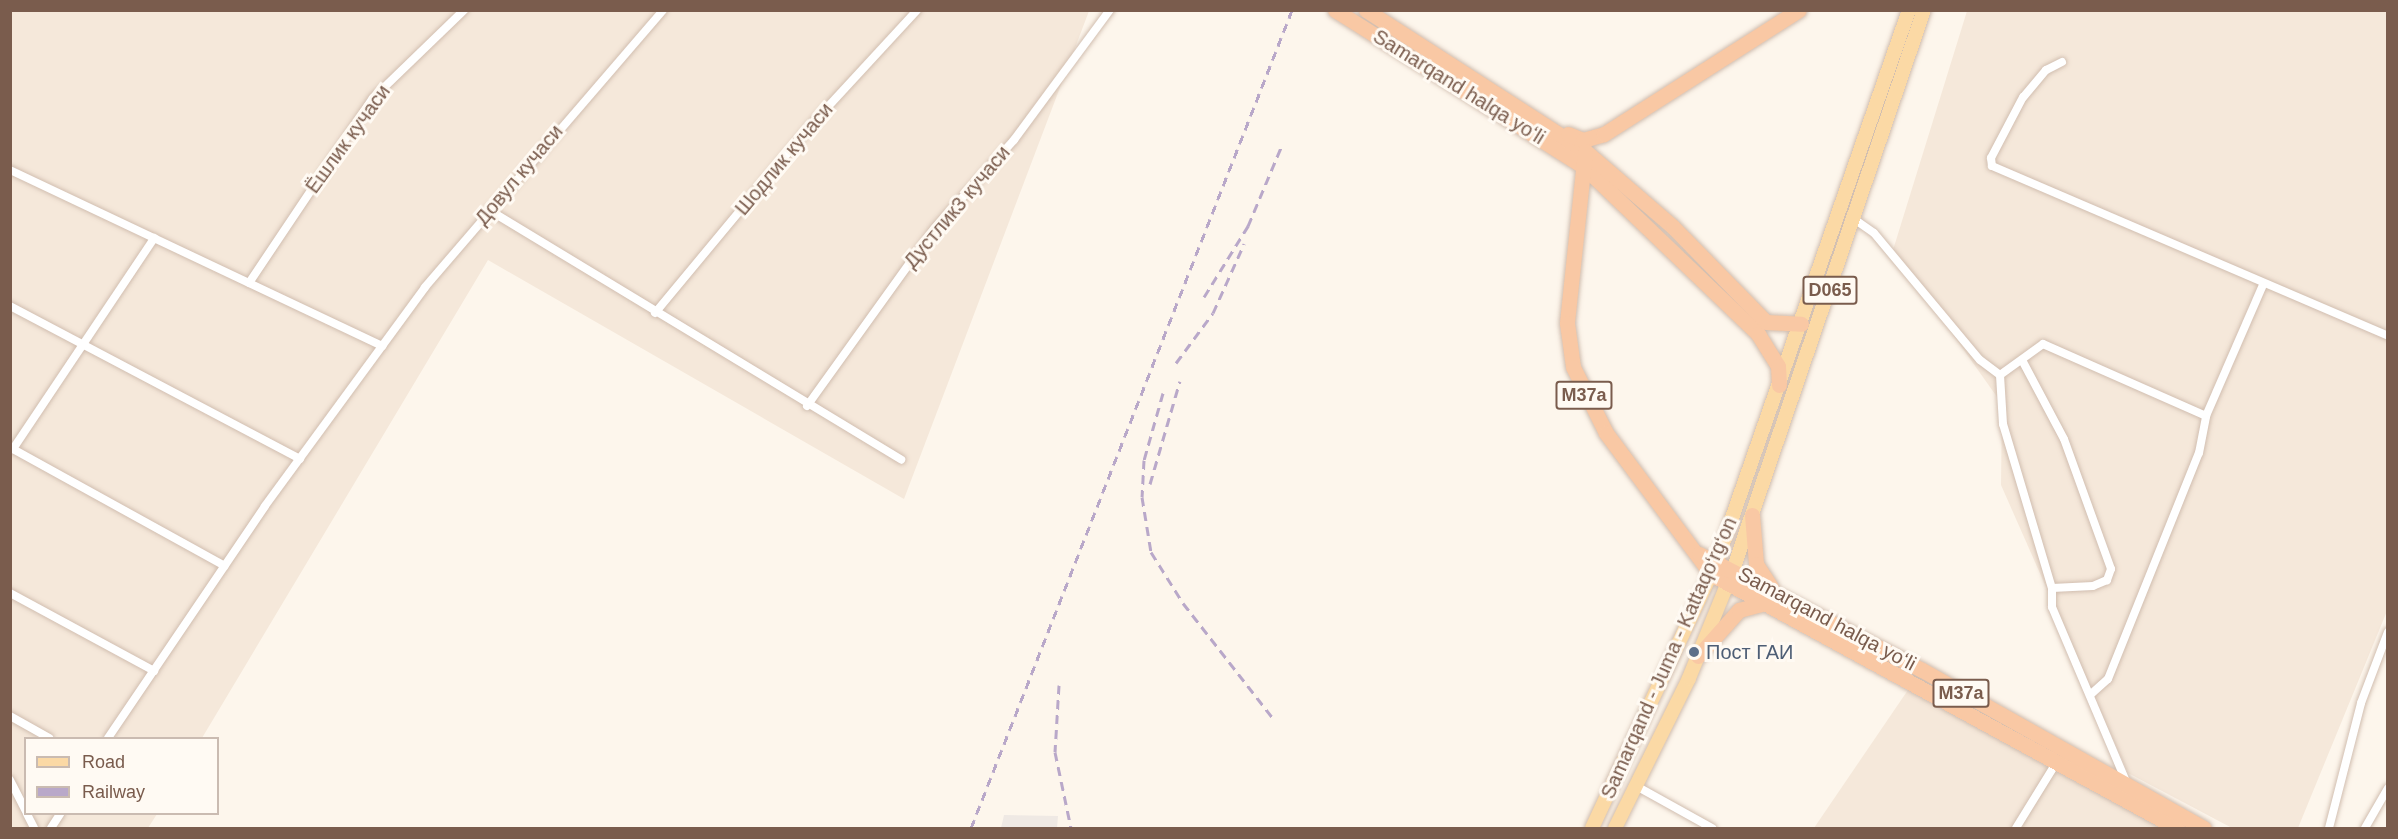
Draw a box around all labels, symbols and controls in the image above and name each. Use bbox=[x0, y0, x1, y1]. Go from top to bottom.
street label: Samarqand halqa yoʻli bbox=[1369, 24, 1549, 150]
street label: Ёшлик кучаси bbox=[301, 80, 395, 198]
street label: Шодлик кучаси bbox=[730, 98, 838, 220]
street label: Довул кучаси bbox=[470, 120, 568, 230]
street label: Дустлик3 кучаси bbox=[899, 141, 1015, 273]
road number: D065 bbox=[1802, 275, 1858, 305]
road number: M37a bbox=[1554, 380, 1614, 410]
street label: Samarqand - Juma - Kattaqo‘rg‘on bbox=[1596, 513, 1742, 803]
street label: Samarqand halqa yoʻli bbox=[1734, 562, 1920, 676]
place label: Пост ГАИ bbox=[1706, 640, 1793, 664]
marker: Пост ГАИ bbox=[1687, 645, 1701, 659]
road number: M37a bbox=[1931, 678, 1991, 708]
legend bbox=[24, 737, 219, 815]
text: Road bbox=[82, 752, 125, 772]
text: Railway bbox=[82, 782, 145, 802]

